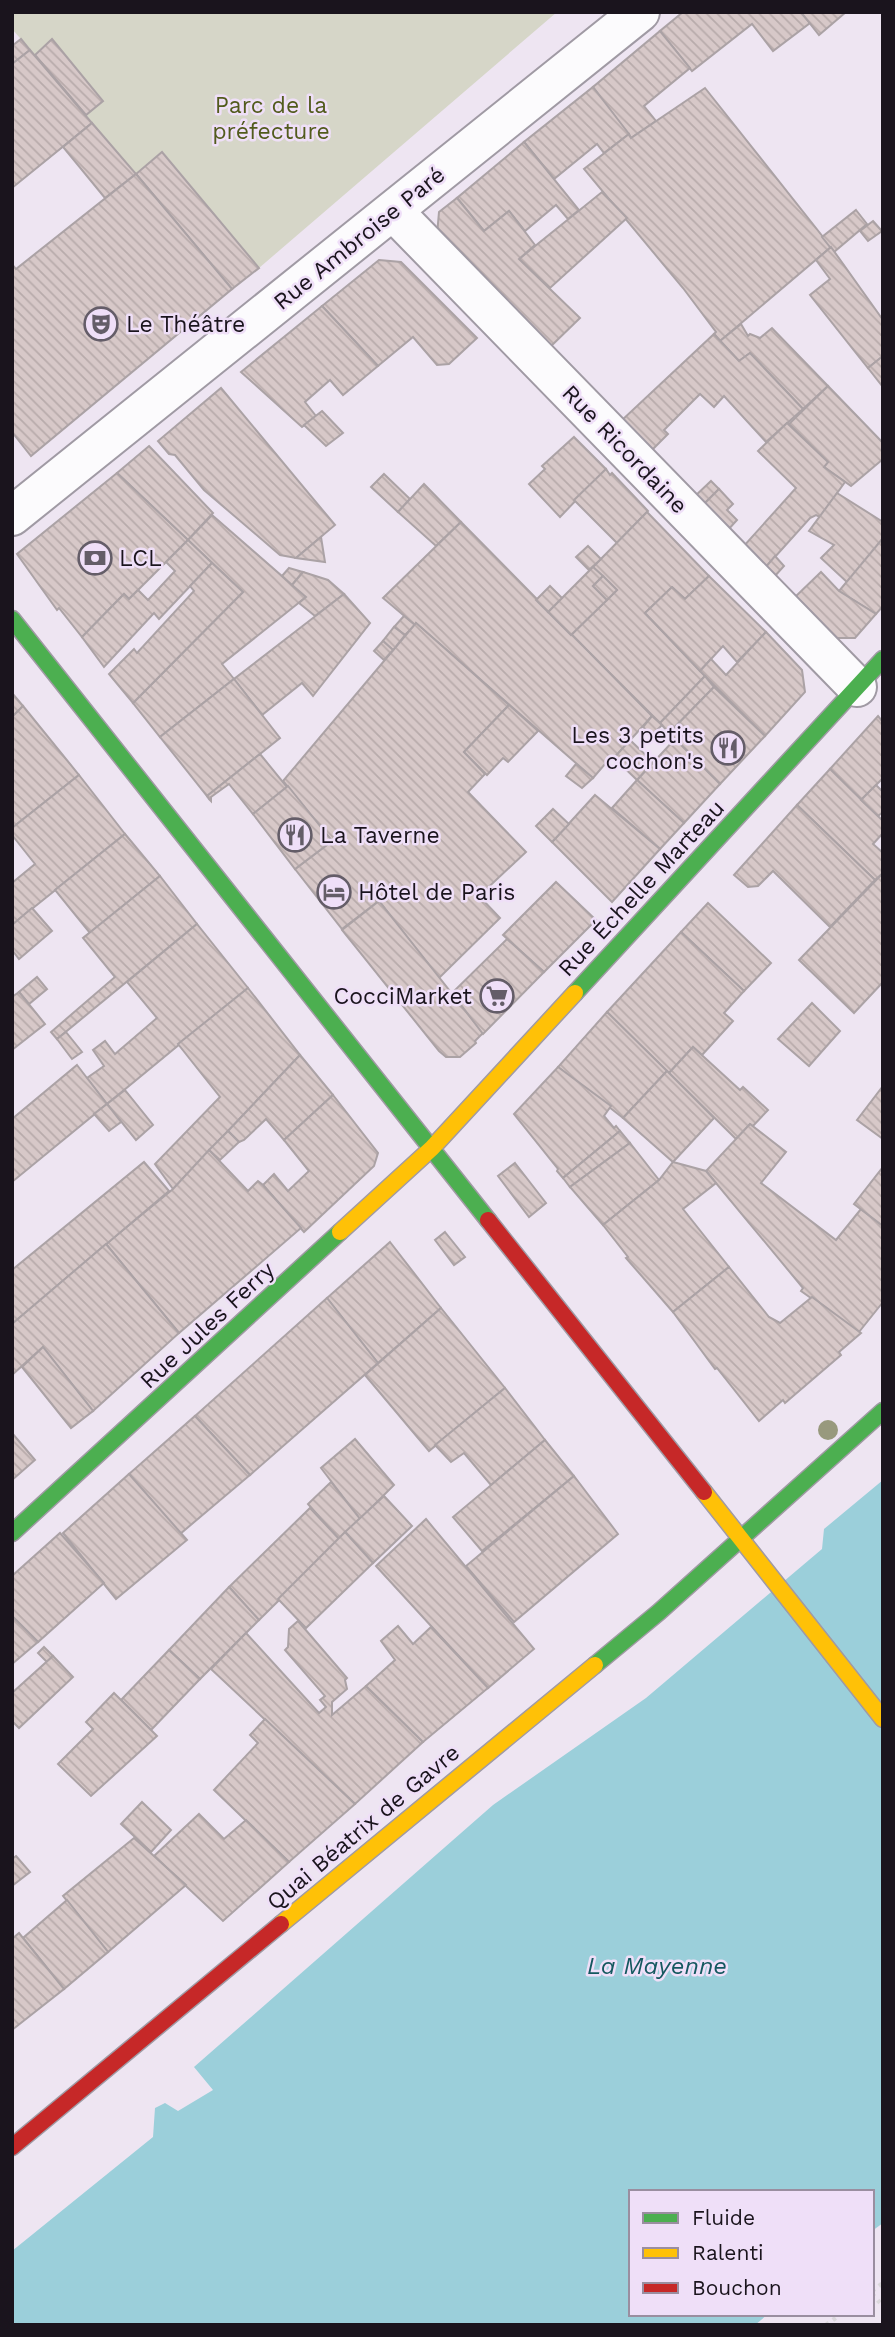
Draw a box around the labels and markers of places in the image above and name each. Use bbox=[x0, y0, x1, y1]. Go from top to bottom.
theatre icon: Le Théâtre bbox=[82, 305, 120, 343]
place label: Le Théâtre bbox=[126, 311, 245, 338]
bank icon: LCL bbox=[76, 539, 114, 577]
place label: LCL bbox=[119, 545, 162, 572]
place label: Les 3 petits cochon's bbox=[571, 722, 704, 775]
restaurant icon: Les 3 petits cochon's bbox=[709, 729, 747, 767]
restaurant icon: La Taverne bbox=[276, 816, 314, 854]
place label: La Taverne bbox=[320, 822, 440, 849]
hotel icon: Hôtel de Paris bbox=[315, 873, 353, 911]
place label: Hôtel de Paris bbox=[358, 879, 515, 906]
supermarket icon: CocciMarket bbox=[478, 977, 516, 1015]
place label: CocciMarket bbox=[333, 983, 472, 1010]

